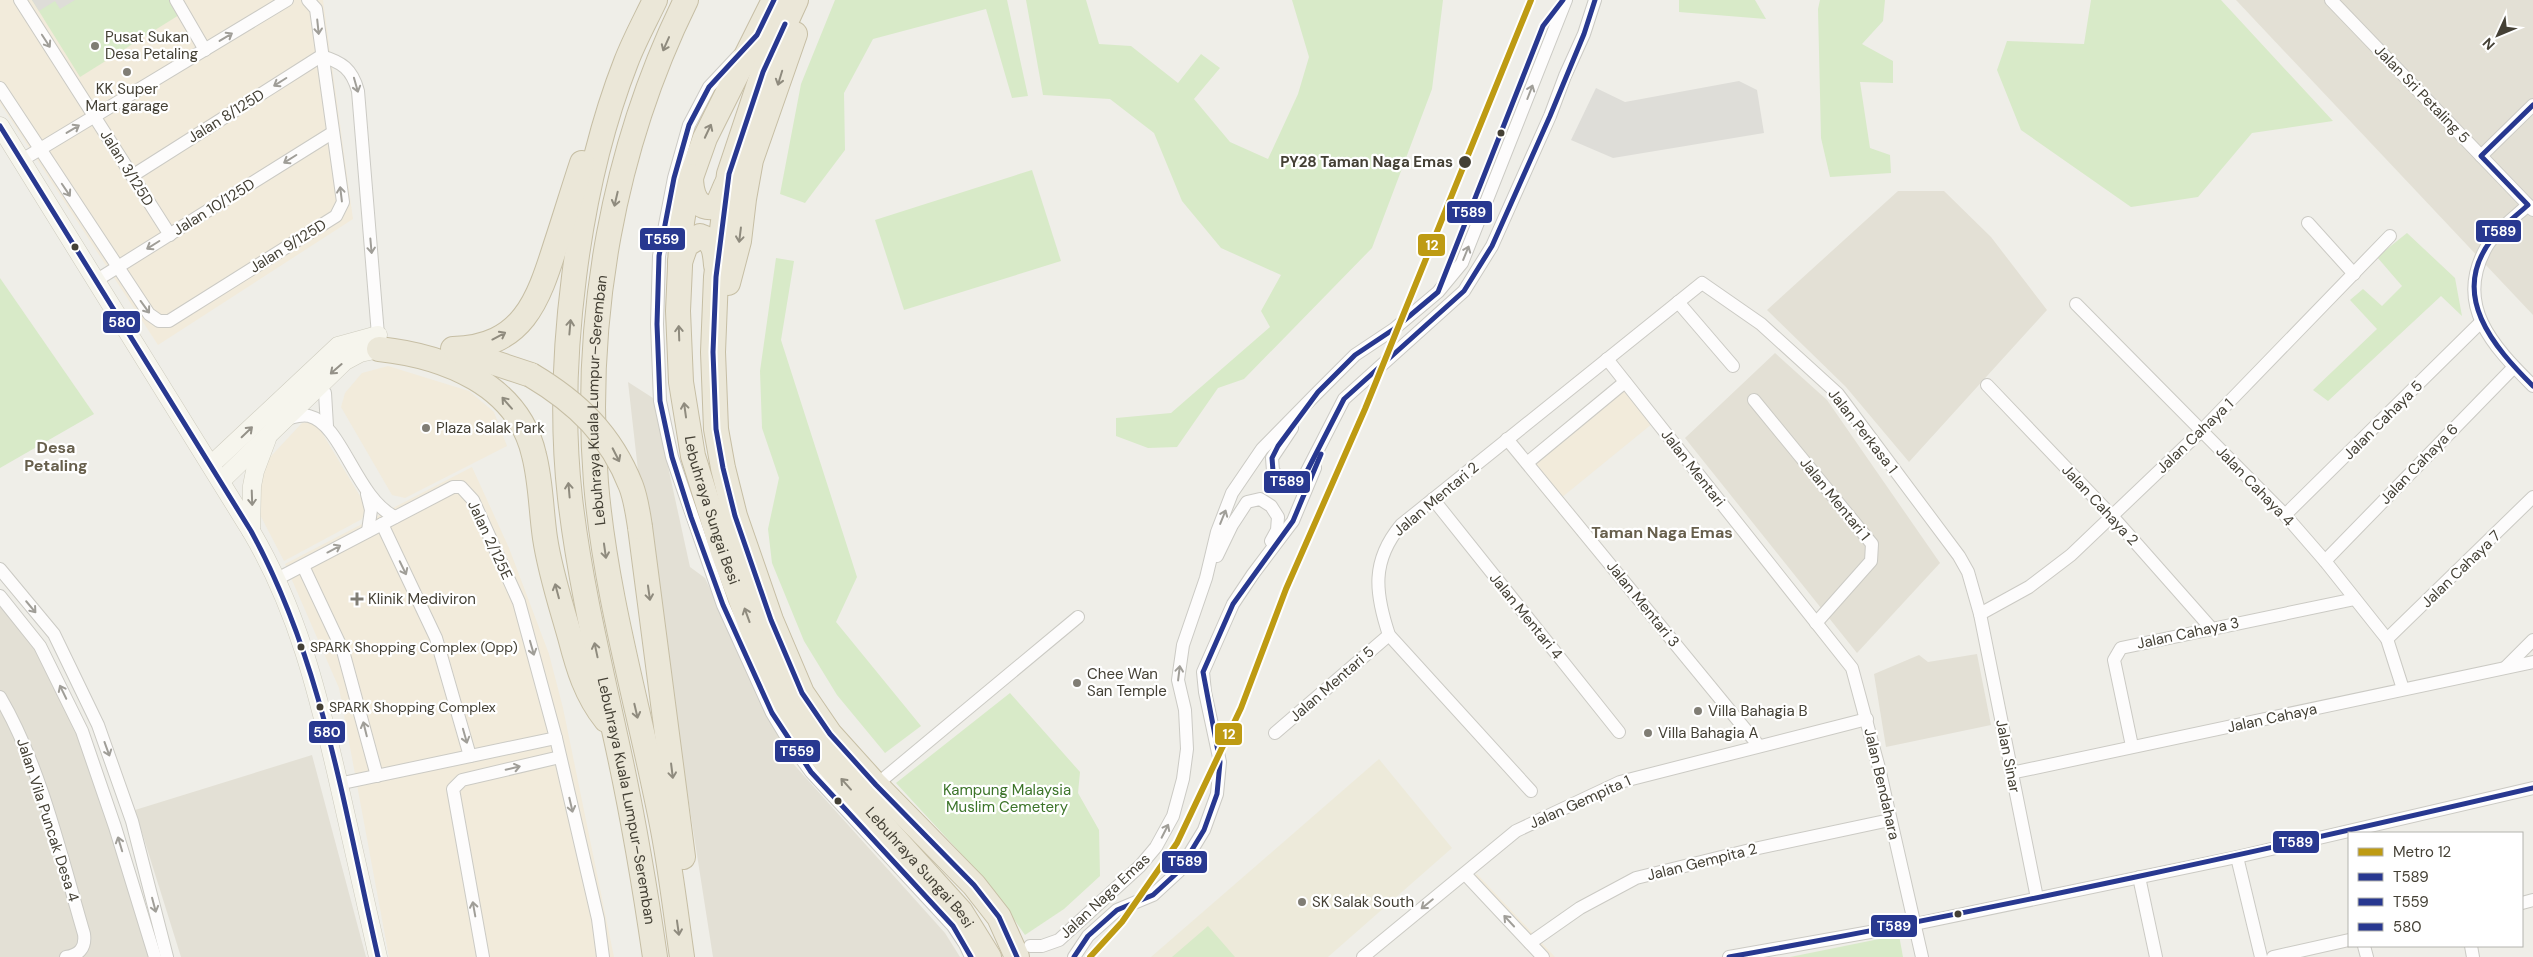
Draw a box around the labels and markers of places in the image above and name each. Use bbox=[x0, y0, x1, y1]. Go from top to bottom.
place label: Pusat Sukan Desa Petaling bbox=[105, 27, 198, 64]
marker: Pusat Sukan Desa Petaling bbox=[89, 40, 101, 52]
marker: KK Super Mart garage bbox=[121, 66, 133, 78]
place label: KK Super Mart garage bbox=[85, 79, 169, 116]
unlabelled marker bbox=[1496, 128, 1506, 138]
place label: PY28 Taman Naga Emas bbox=[1280, 152, 1453, 172]
marker: PY28 Taman Naga Emas bbox=[1457, 154, 1473, 170]
unlabelled marker bbox=[70, 242, 80, 252]
place label: Plaza Salak Park bbox=[436, 418, 545, 438]
marker: Plaza Salak Park bbox=[420, 422, 432, 434]
place label: Klinik Mediviron bbox=[368, 589, 476, 609]
marker: Klinik Mediviron bbox=[350, 592, 364, 606]
place label: SPARK Shopping Complex (Opp) bbox=[310, 638, 518, 656]
marker: SPARK Shopping Complex (Opp) bbox=[296, 642, 306, 652]
place label: Chee Wan San Temple bbox=[1087, 664, 1167, 701]
marker: Chee Wan San Temple bbox=[1071, 677, 1083, 689]
place label: SPARK Shopping Complex bbox=[329, 698, 496, 716]
place label: Villa Bahagia B bbox=[1708, 701, 1808, 721]
marker: SPARK Shopping Complex bbox=[315, 702, 325, 712]
marker: Villa Bahagia B bbox=[1692, 705, 1704, 717]
place label: Villa Bahagia A bbox=[1658, 723, 1759, 743]
marker: Villa Bahagia A bbox=[1642, 727, 1654, 739]
unlabelled marker bbox=[833, 796, 843, 806]
place label: SK Salak South bbox=[1312, 892, 1414, 912]
marker: SK Salak South bbox=[1296, 896, 1308, 908]
unlabelled marker bbox=[1953, 909, 1963, 919]

